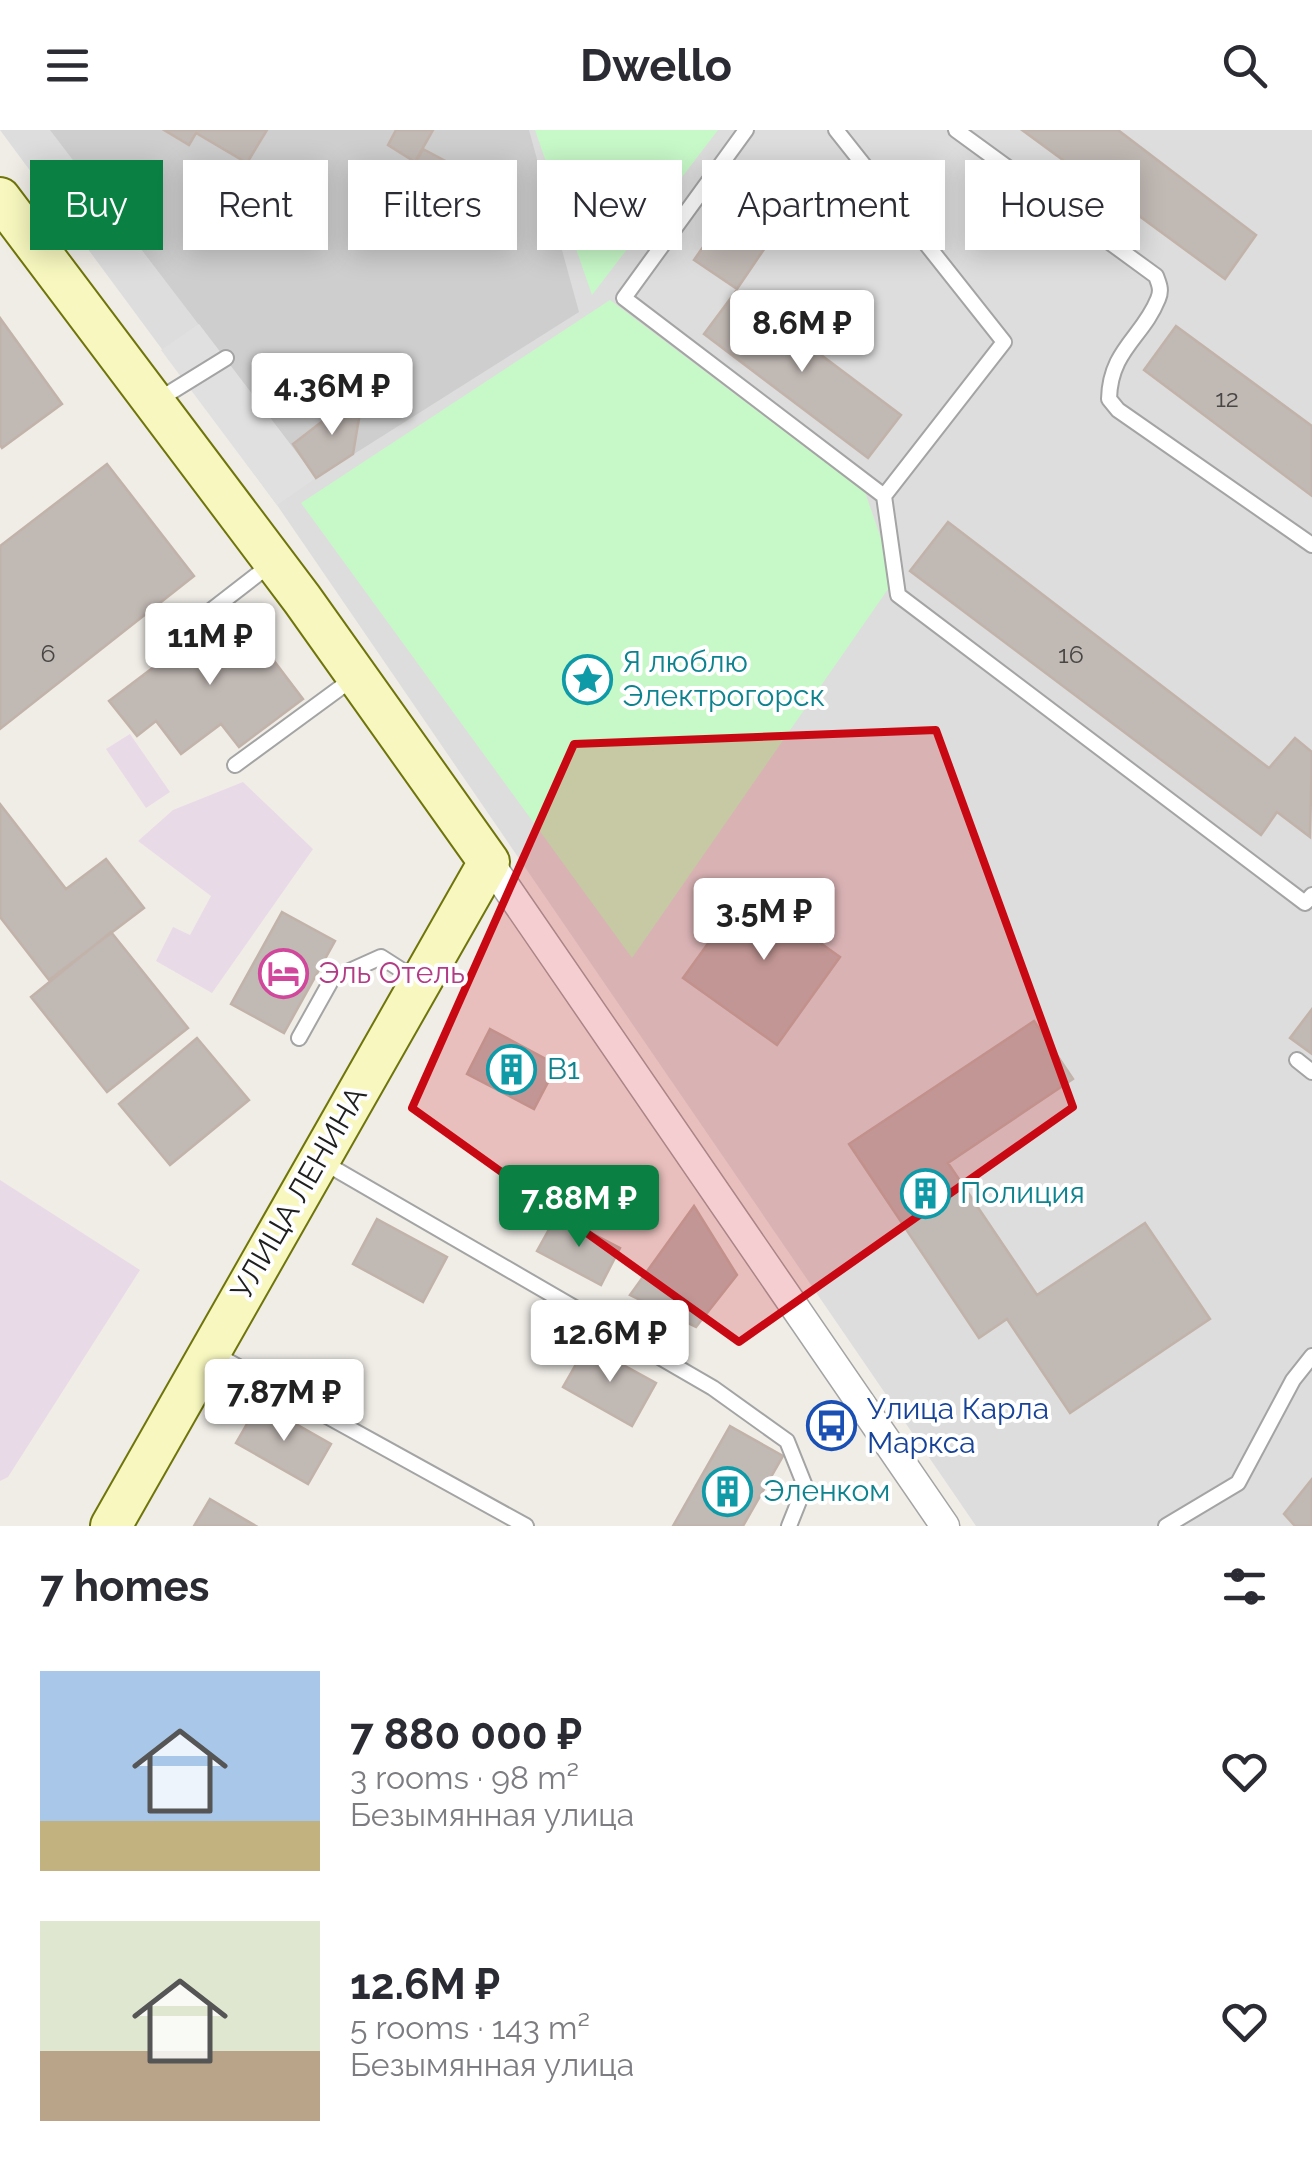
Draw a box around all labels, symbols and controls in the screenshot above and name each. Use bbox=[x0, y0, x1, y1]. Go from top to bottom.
icon: menu bbox=[40, 38, 95, 93]
icon: search bbox=[1217, 38, 1272, 93]
text: Dwello bbox=[580, 39, 732, 92]
chip: Buy bbox=[30, 160, 163, 250]
chip: Rent bbox=[183, 160, 328, 250]
chip: Filters bbox=[348, 160, 517, 250]
chip: New bbox=[537, 160, 682, 250]
chip: Apartment bbox=[702, 160, 945, 250]
chip: House bbox=[965, 160, 1140, 250]
pin: 8.6M ₽ bbox=[721, 290, 883, 375]
text: 8.6M ₽ bbox=[752, 304, 852, 341]
pin: 4.36M ₽ bbox=[240, 353, 424, 438]
text: 4.36M ₽ bbox=[274, 367, 390, 404]
house number: 12 bbox=[1215, 383, 1239, 413]
pin: 11M ₽ bbox=[140, 603, 280, 688]
text: 11M ₽ bbox=[167, 617, 253, 654]
house number: 6 bbox=[40, 638, 56, 668]
house number: 16 bbox=[1058, 639, 1084, 669]
place label: Я люблю Электрогорск bbox=[622, 644, 825, 713]
place icon: Я люблю Электрогорск bbox=[561, 653, 613, 705]
pin: 3.5M ₽ bbox=[683, 878, 845, 963]
text: 3.5M ₽ bbox=[716, 892, 812, 929]
hotel icon: Эль Отель bbox=[257, 947, 309, 999]
place label: Эль Отель bbox=[318, 955, 465, 990]
building icon: B1 bbox=[486, 1043, 538, 1095]
place label: B1 bbox=[547, 1051, 580, 1086]
street label: УЛИЦА ЛЕНИНА bbox=[224, 1080, 374, 1305]
pin: 7.88M ₽ bbox=[487, 1165, 671, 1250]
building icon: Полиция bbox=[899, 1167, 951, 1219]
place label: Полиция bbox=[960, 1175, 1085, 1210]
text: 7.88M ₽ bbox=[521, 1179, 637, 1216]
pin: 12.6M ₽ bbox=[518, 1300, 702, 1385]
text: 12.6M ₽ bbox=[553, 1314, 667, 1351]
pin: 7.87M ₽ bbox=[192, 1359, 376, 1444]
text: 7.87M ₽ bbox=[227, 1373, 341, 1410]
place label: Улица Карла Маркса bbox=[867, 1391, 1049, 1460]
bus stop icon: Улица Карла Маркса bbox=[806, 1400, 858, 1452]
building icon: Эленком bbox=[702, 1465, 754, 1517]
place label: Эленком bbox=[763, 1473, 890, 1508]
icon: filters bbox=[1217, 1559, 1272, 1614]
text: 7 homes bbox=[40, 1562, 209, 1611]
text: 7 880 000 ₽ bbox=[350, 1710, 582, 1759]
icon: home bbox=[120, 1711, 240, 1831]
icon: heart bbox=[1217, 1744, 1272, 1799]
text: 3 rooms · 98 m² bbox=[350, 1759, 579, 1796]
text: Безымянная улица bbox=[350, 1796, 634, 1833]
text: 12.6M ₽ bbox=[350, 1960, 500, 2009]
icon: home bbox=[120, 1961, 240, 2081]
icon: heart bbox=[1217, 1994, 1272, 2049]
text: 5 rooms · 143 m² bbox=[350, 2009, 590, 2046]
text: Безымянная улица bbox=[350, 2046, 634, 2083]

